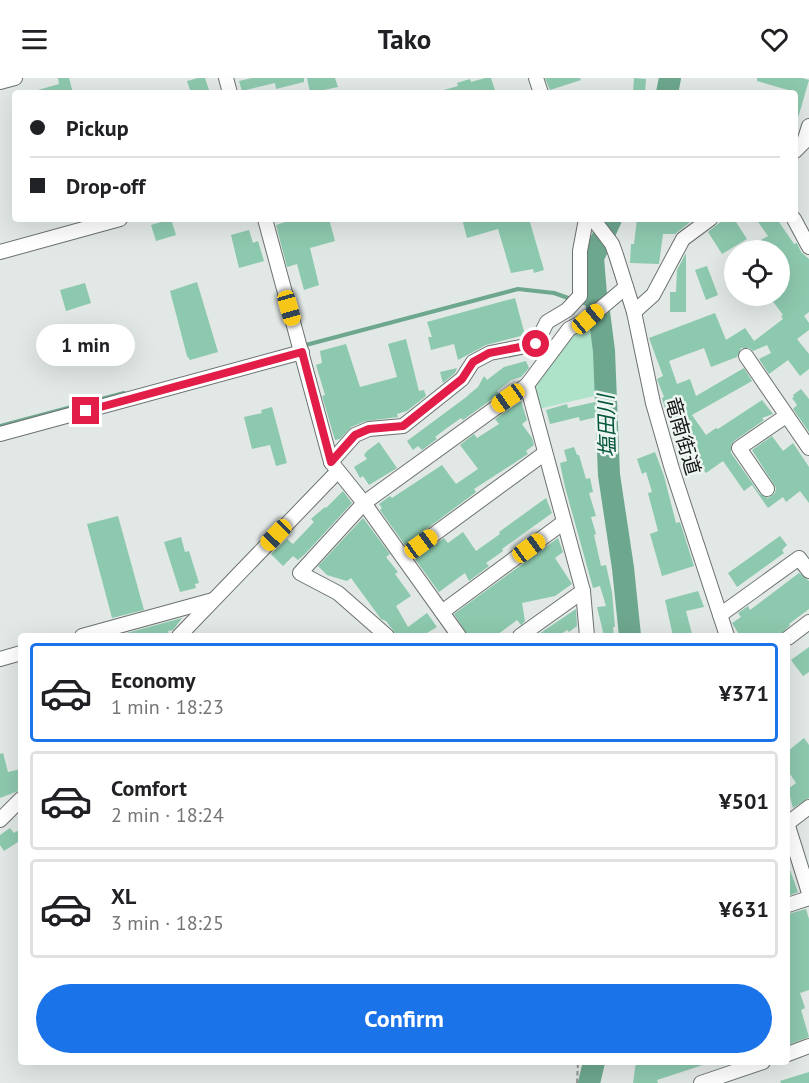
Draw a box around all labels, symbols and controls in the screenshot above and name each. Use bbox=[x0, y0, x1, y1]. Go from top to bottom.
text: Tako bbox=[378, 22, 431, 56]
icon: menu bbox=[18, 23, 51, 56]
icon: heart bbox=[758, 23, 791, 56]
text: Pickup bbox=[66, 114, 129, 142]
text: Drop-off bbox=[66, 172, 145, 200]
map controls bbox=[724, 240, 790, 306]
button: locate bbox=[724, 240, 790, 306]
car bbox=[275, 288, 303, 328]
car bbox=[568, 301, 608, 337]
callout: 1 min bbox=[36, 324, 136, 366]
route start bbox=[522, 330, 549, 357]
text: 1 min bbox=[61, 332, 110, 358]
car bbox=[488, 380, 528, 416]
water label: 塩田川 bbox=[592, 392, 621, 458]
street label: 竜南街道 bbox=[659, 394, 707, 478]
route end bbox=[72, 397, 99, 424]
car bbox=[257, 516, 295, 554]
car bbox=[401, 526, 441, 562]
car bbox=[509, 530, 549, 566]
icon: car bbox=[39, 666, 93, 720]
text: Economy bbox=[111, 666, 195, 694]
text: ¥371 bbox=[719, 679, 769, 707]
text: 1 min · 18:23 bbox=[111, 694, 224, 720]
icon: car bbox=[39, 774, 93, 828]
text: Comfort bbox=[111, 774, 187, 802]
text: ¥501 bbox=[719, 787, 769, 815]
text: 2 min · 18:24 bbox=[111, 802, 224, 828]
icon: car bbox=[39, 882, 93, 936]
text: XL bbox=[111, 882, 136, 910]
text: ¥631 bbox=[719, 895, 769, 923]
text: 3 min · 18:25 bbox=[111, 910, 224, 936]
button: Confirm bbox=[36, 984, 772, 1053]

